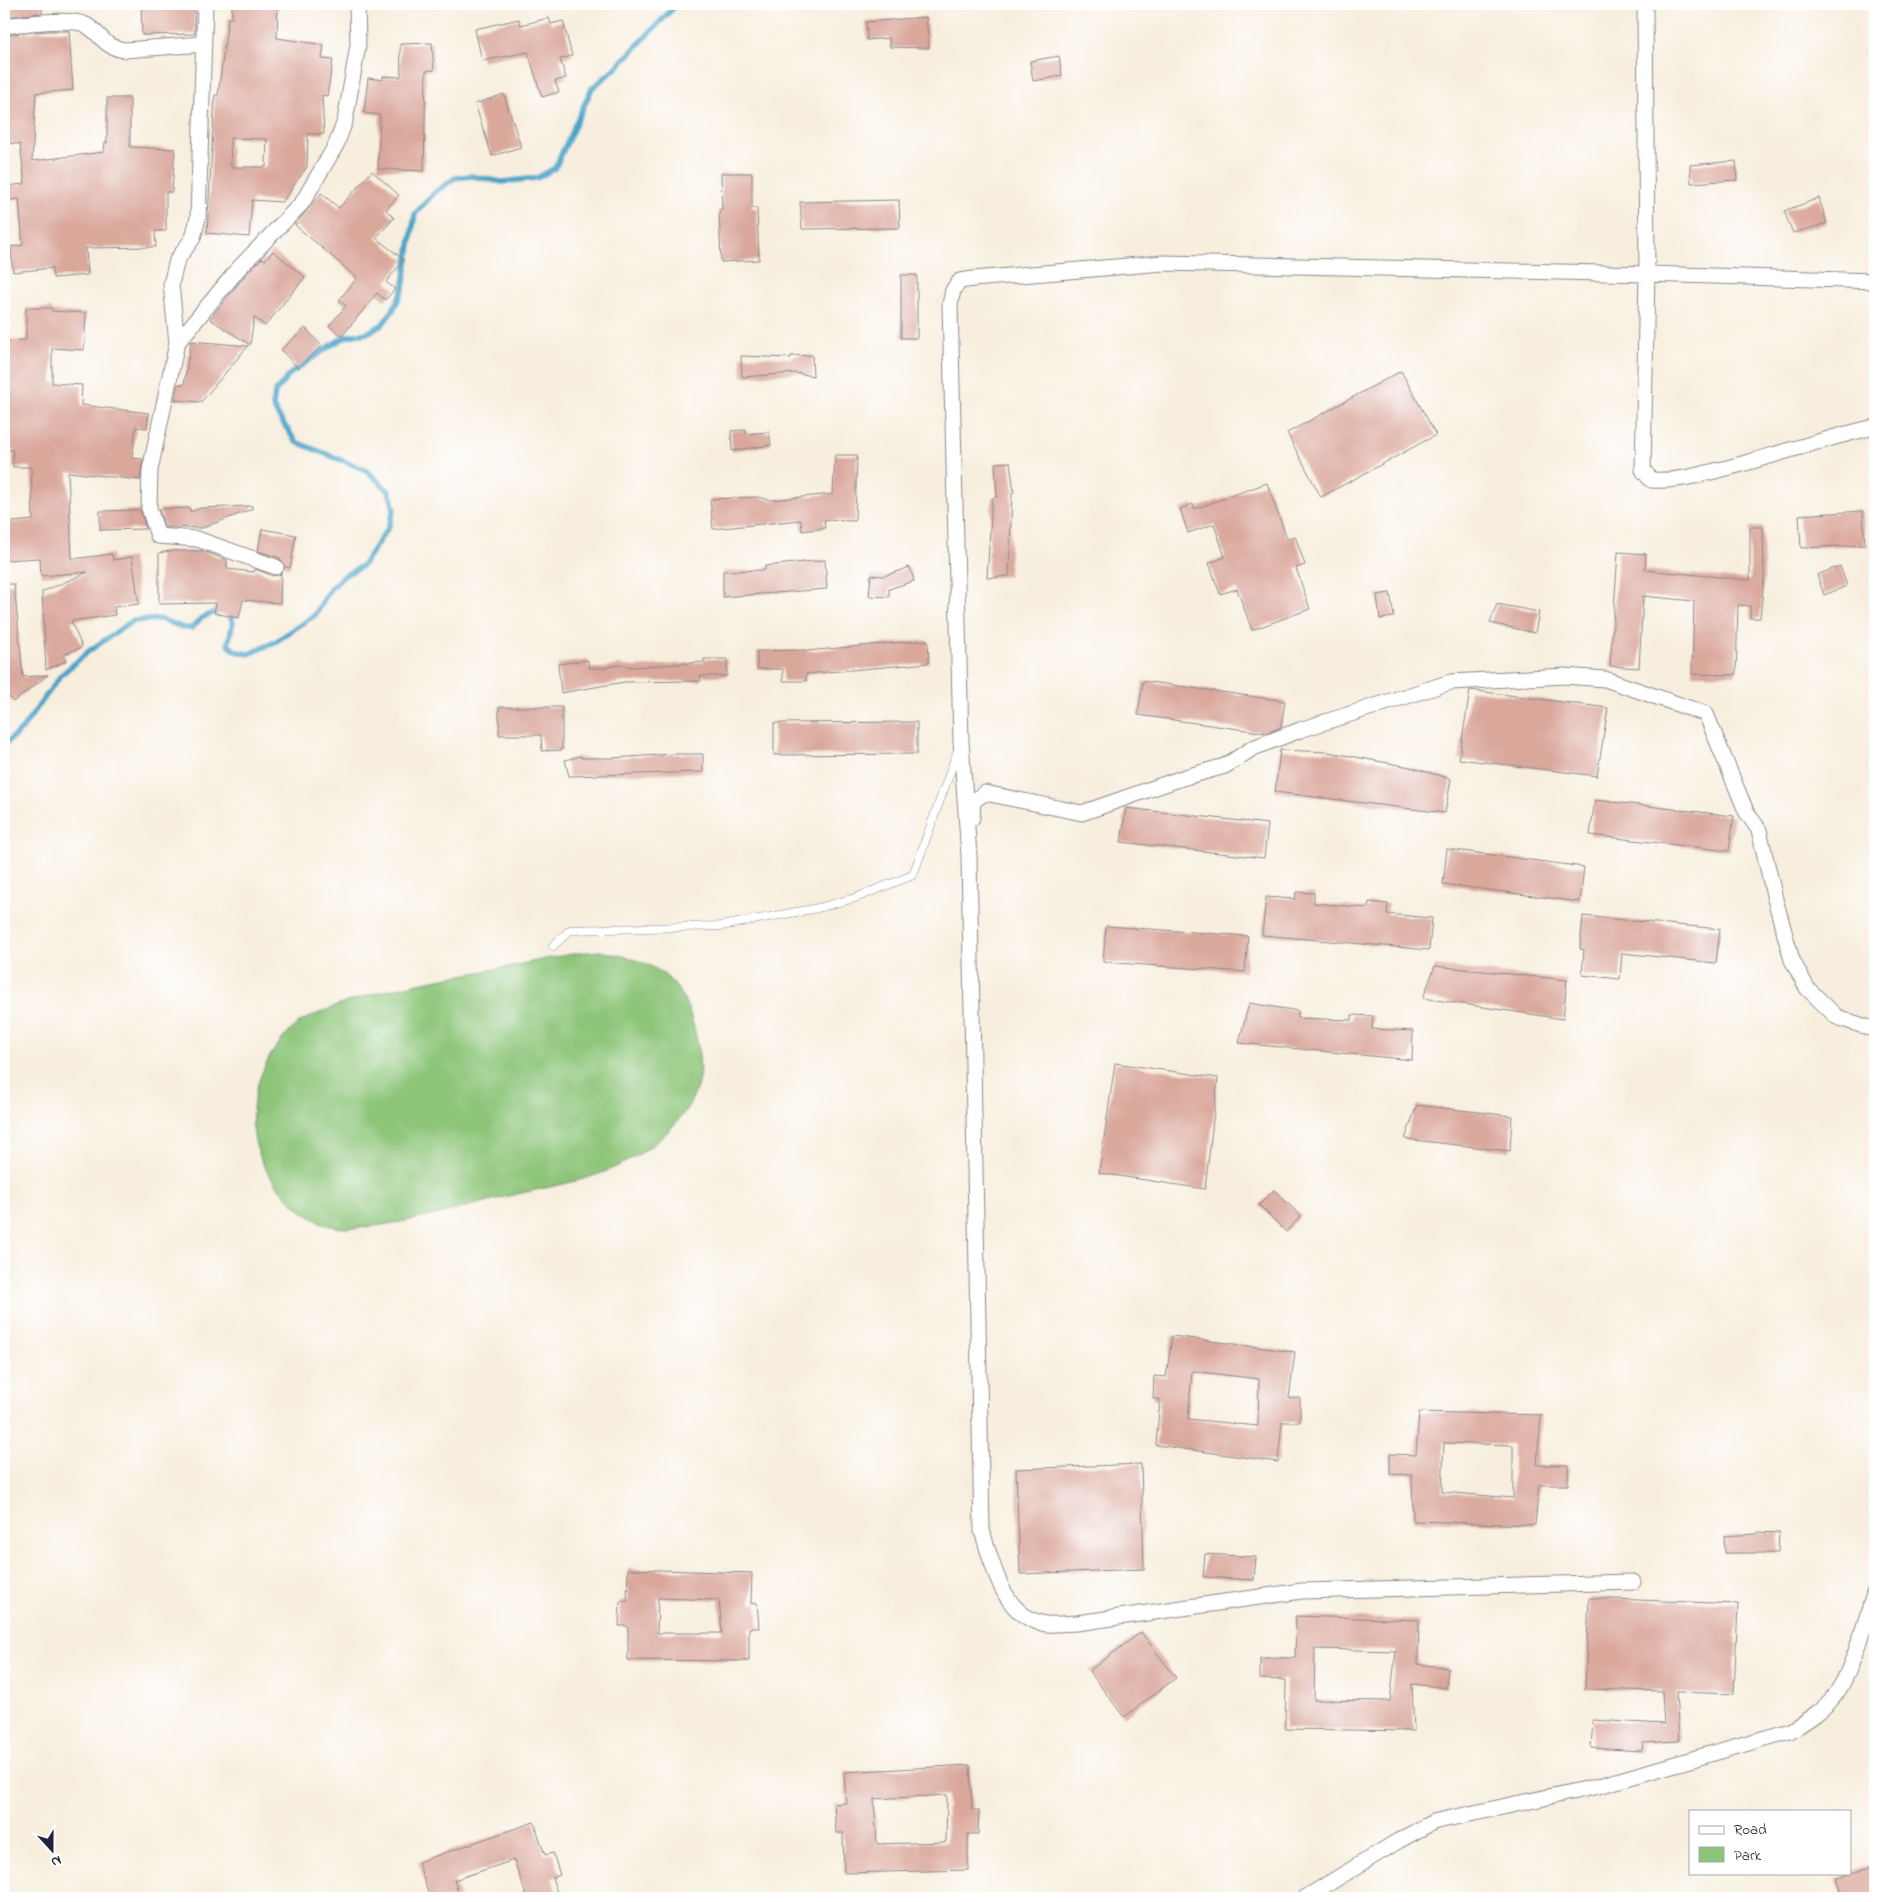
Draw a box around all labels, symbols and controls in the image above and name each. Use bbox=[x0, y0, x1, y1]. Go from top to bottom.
legend bbox=[1689, 1810, 1852, 1874]
text: Road bbox=[1734, 1819, 1767, 1841]
north arrow bbox=[28, 1824, 78, 1874]
text: Park bbox=[1734, 1845, 1762, 1867]
text: N bbox=[48, 1849, 64, 1872]

